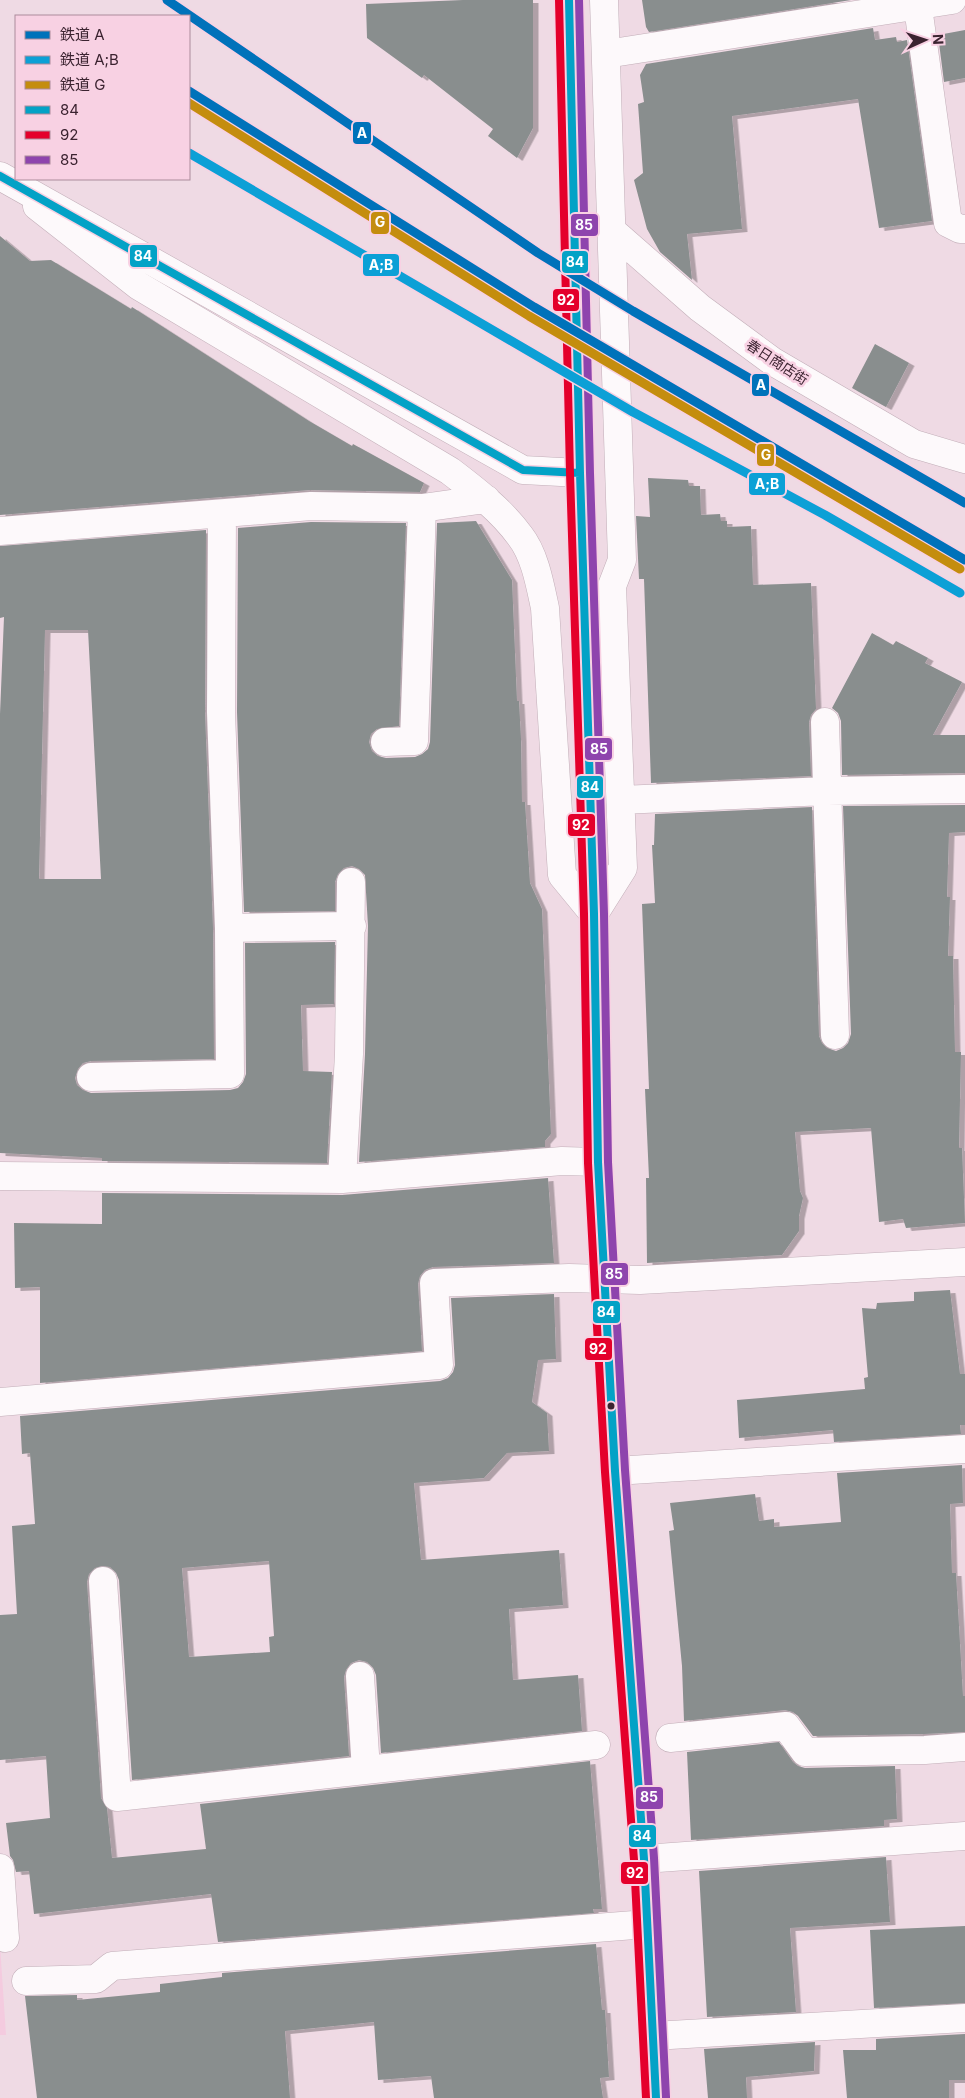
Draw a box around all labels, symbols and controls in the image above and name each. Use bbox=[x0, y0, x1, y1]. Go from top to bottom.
legend bbox=[15, 15, 190, 180]
north arrow bbox=[900, 15, 950, 65]
text: 鉄道 A bbox=[60, 25, 105, 44]
text: N bbox=[930, 34, 947, 45]
text: 鉄道 A;B bbox=[60, 50, 119, 69]
text: 鉄道 G bbox=[60, 75, 105, 94]
text: 84 bbox=[60, 100, 79, 119]
line badge: A bbox=[352, 121, 372, 145]
text: A bbox=[357, 124, 368, 141]
text: 92 bbox=[60, 125, 78, 144]
text: 85 bbox=[60, 150, 78, 169]
line badge: G bbox=[370, 211, 390, 235]
text: G bbox=[375, 213, 385, 230]
line badge: 85 bbox=[570, 213, 599, 237]
text: 85 bbox=[575, 216, 593, 233]
line badge: 84 bbox=[129, 244, 158, 268]
text: 84 bbox=[134, 247, 152, 264]
line badge: 84 bbox=[561, 250, 589, 274]
line badge: A;B bbox=[362, 253, 400, 277]
text: 84 bbox=[566, 253, 584, 270]
text: A;B bbox=[369, 256, 393, 273]
line badge: 92 bbox=[552, 288, 580, 312]
text: 92 bbox=[557, 291, 575, 308]
street label: 春日商店街 bbox=[743, 335, 811, 388]
line badge: A bbox=[751, 373, 770, 397]
text: A bbox=[756, 376, 767, 393]
line badge: G bbox=[756, 443, 775, 467]
text: G bbox=[761, 446, 771, 463]
line badge: A;B bbox=[748, 472, 786, 496]
text: A;B bbox=[755, 475, 779, 492]
line badge: 85 bbox=[584, 737, 613, 761]
text: 85 bbox=[590, 740, 608, 757]
line badge: 84 bbox=[576, 775, 604, 799]
text: 84 bbox=[581, 778, 599, 795]
line badge: 92 bbox=[567, 813, 596, 837]
text: 92 bbox=[572, 816, 590, 833]
line badge: 85 bbox=[600, 1262, 629, 1286]
text: 85 bbox=[605, 1265, 623, 1282]
line badge: 84 bbox=[592, 1300, 621, 1324]
text: 84 bbox=[597, 1303, 615, 1320]
line badge: 92 bbox=[584, 1337, 613, 1361]
text: 92 bbox=[589, 1340, 607, 1357]
unlabelled marker bbox=[606, 1401, 616, 1411]
line badge: 85 bbox=[635, 1786, 664, 1810]
text: 85 bbox=[640, 1788, 658, 1805]
line badge: 84 bbox=[628, 1824, 657, 1848]
text: 84 bbox=[633, 1827, 651, 1844]
line badge: 92 bbox=[620, 1861, 649, 1885]
text: 92 bbox=[626, 1864, 644, 1881]

